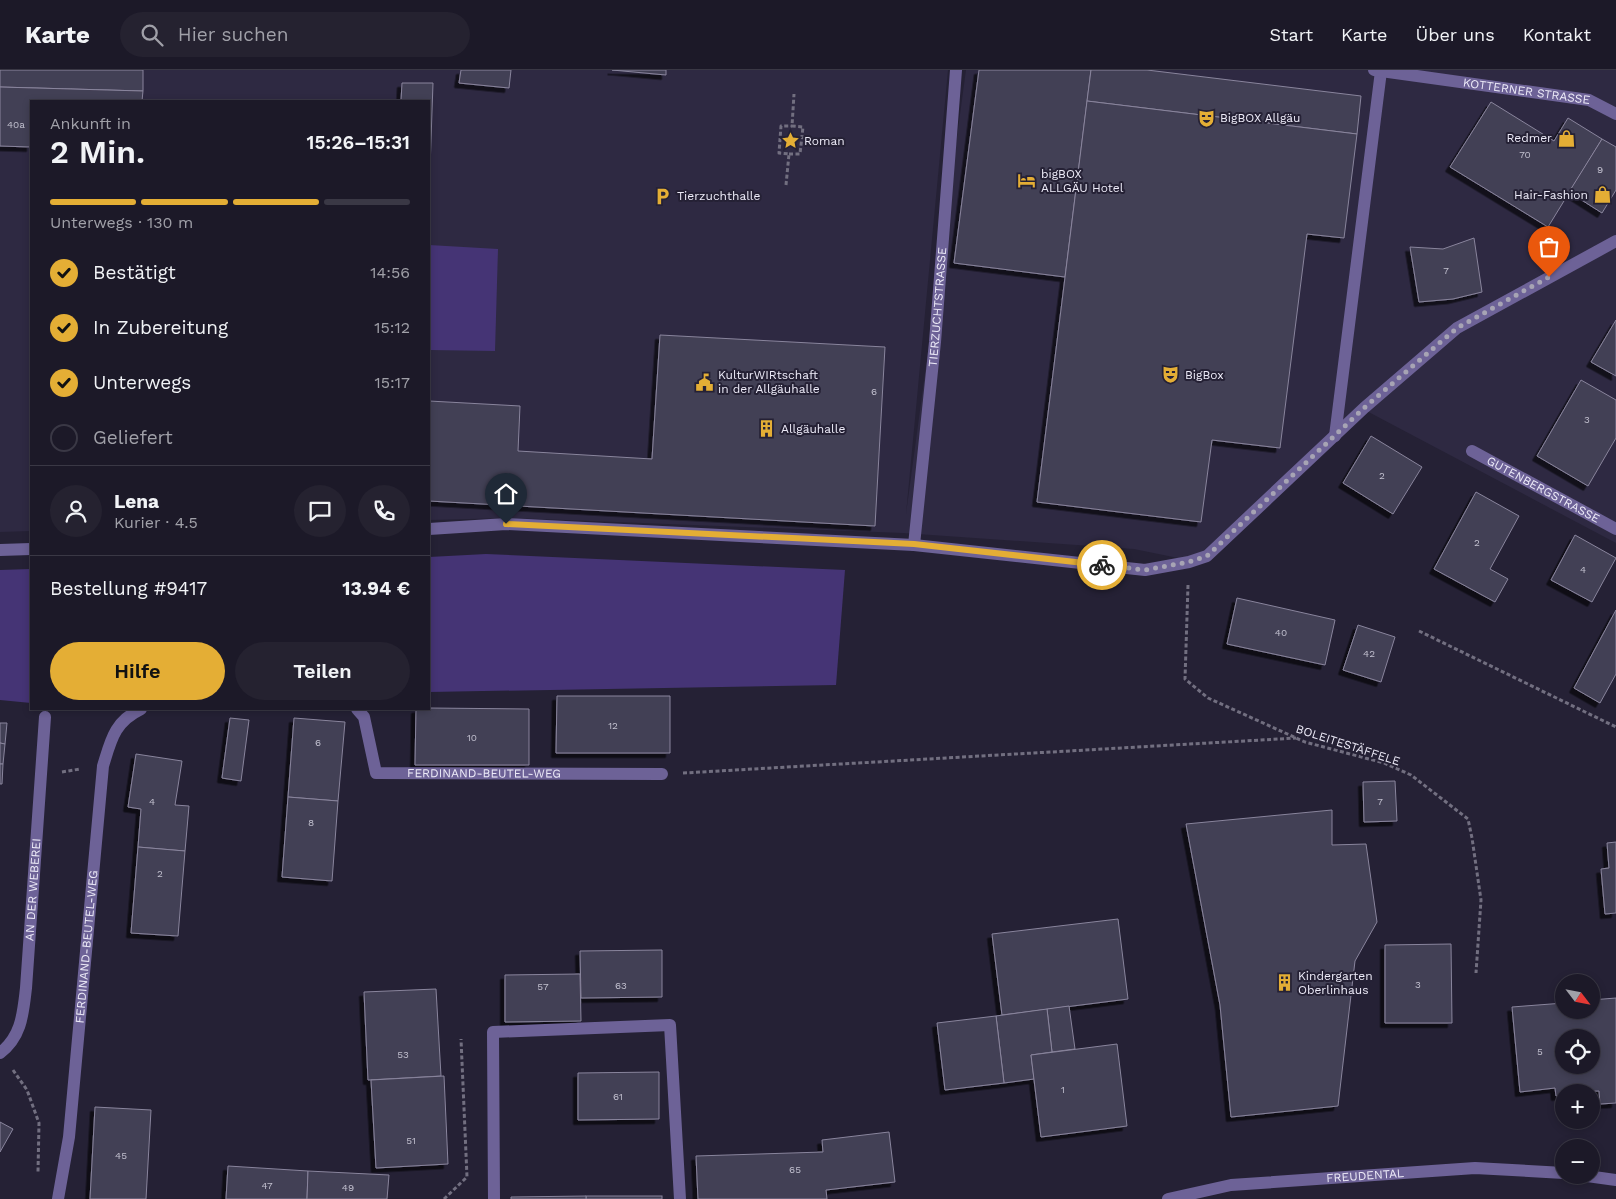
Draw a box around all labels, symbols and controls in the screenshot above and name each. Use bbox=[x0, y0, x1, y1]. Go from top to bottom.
search box bbox=[120, 12, 470, 57]
text: Karte bbox=[25, 21, 90, 49]
icon: search bbox=[138, 21, 166, 49]
text: Hier suchen bbox=[178, 23, 288, 46]
text: Start bbox=[1269, 24, 1313, 45]
text: Karte bbox=[1341, 24, 1388, 45]
text: Über uns bbox=[1416, 24, 1495, 45]
text: Kontakt bbox=[1523, 24, 1591, 45]
street label: KOTTERNER STRASSE bbox=[1462, 75, 1591, 107]
theatre icon: BigBOX Allgäu bbox=[1196, 108, 1216, 128]
place label: BigBOX Allgäu bbox=[1220, 111, 1300, 125]
text: Ankunft in bbox=[50, 114, 131, 133]
house number: 40a bbox=[7, 119, 25, 130]
shop icon: Redmer bbox=[1556, 128, 1576, 148]
text: 15:26–15:31 bbox=[307, 131, 410, 154]
place icon: Roman bbox=[780, 131, 800, 151]
place label: Redmer bbox=[1507, 131, 1552, 145]
text: 2 Min. bbox=[50, 133, 145, 171]
place label: Roman bbox=[804, 134, 845, 148]
house number: 70 bbox=[1519, 149, 1531, 160]
house number: 9 bbox=[1597, 164, 1603, 175]
place label: bigBOX ALLGÄU Hotel bbox=[1041, 167, 1124, 195]
hotel icon: bigBOX ALLGÄU Hotel bbox=[1017, 171, 1037, 191]
shop icon: Hair-Fashion bbox=[1592, 185, 1612, 205]
parking icon: Tierzuchthalle bbox=[653, 186, 673, 206]
place label: Hair-Fashion bbox=[1514, 188, 1588, 202]
place label: Tierzuchthalle bbox=[677, 189, 761, 203]
text: Unterwegs · 130 m bbox=[50, 213, 193, 232]
pin bbox=[1528, 226, 1570, 277]
icon: bag bbox=[1535, 233, 1563, 261]
street label: TIERZUCHTSTRASSE bbox=[925, 247, 949, 368]
icon: check bbox=[50, 259, 78, 287]
text: Bestätigt bbox=[93, 261, 176, 284]
text: 14:56 bbox=[370, 263, 410, 282]
house number: 7 bbox=[1443, 265, 1449, 276]
icon: check bbox=[50, 314, 78, 342]
text: In Zubereitung bbox=[93, 316, 228, 339]
text: 15:12 bbox=[374, 318, 410, 337]
theatre icon: BigBox bbox=[1161, 365, 1181, 385]
place label: KulturWIRtschaft in der Allgäuhalle bbox=[718, 368, 820, 396]
place label: BigBox bbox=[1185, 368, 1224, 382]
icon: check bbox=[50, 369, 78, 397]
text: Unterwegs bbox=[93, 371, 191, 394]
public building icon: KulturWIRtschaft in der Allgäuhalle bbox=[694, 372, 714, 392]
text: 15:17 bbox=[374, 373, 410, 392]
house number: 6 bbox=[871, 386, 877, 397]
house number: 3 bbox=[1584, 414, 1590, 425]
building icon: Allgäuhalle bbox=[757, 419, 777, 439]
place label: Allgäuhalle bbox=[781, 422, 845, 436]
text: Geliefert bbox=[93, 426, 173, 449]
street label: GUTENBERGSTRASSE bbox=[1484, 453, 1602, 526]
house number: 2 bbox=[1379, 470, 1385, 481]
pin bbox=[485, 473, 527, 524]
icon: home bbox=[492, 480, 520, 508]
button: person bbox=[50, 485, 102, 537]
button: chat bbox=[294, 485, 346, 537]
button: phone bbox=[358, 485, 410, 537]
text: Lena bbox=[114, 490, 159, 513]
text: Kurier · 4.5 bbox=[114, 513, 198, 532]
house number: 2 bbox=[1474, 537, 1480, 548]
courier bbox=[1077, 540, 1127, 590]
icon: bike bbox=[1088, 551, 1116, 579]
house number: 4 bbox=[1580, 564, 1586, 575]
text: Bestellung #9417 bbox=[50, 577, 207, 600]
text: 13.94 € bbox=[342, 577, 410, 600]
house number: 40 bbox=[1275, 627, 1287, 638]
button: Hilfe bbox=[50, 642, 225, 700]
button: Teilen bbox=[235, 642, 410, 700]
house number: 42 bbox=[1363, 648, 1375, 659]
house number: 12 bbox=[608, 720, 618, 731]
street label: BOLEITESTÄFFELE bbox=[1294, 722, 1402, 769]
house number: 10 bbox=[467, 732, 477, 743]
house number: 6 bbox=[315, 737, 321, 748]
street label: FERDINAND-BEUTEL-WEG bbox=[407, 766, 561, 781]
house number: 4 bbox=[149, 796, 155, 807]
house number: 7 bbox=[1377, 796, 1383, 807]
house number: 8 bbox=[308, 817, 314, 828]
street label: AN DER WEBEREI bbox=[22, 838, 43, 941]
house number: 2 bbox=[157, 868, 163, 879]
street label: FERDINAND-BEUTEL-WEG bbox=[72, 869, 100, 1024]
place label: Kindergarten Oberlinhaus bbox=[1298, 969, 1373, 997]
building icon: Kindergarten Oberlinhaus bbox=[1274, 973, 1294, 993]
north arrow bbox=[1555, 974, 1600, 1019]
map controls bbox=[1555, 974, 1600, 1184]
house number: 3 bbox=[1415, 979, 1421, 990]
house number: 63 bbox=[615, 980, 627, 991]
house number: 57 bbox=[537, 981, 549, 992]
button: locate bbox=[1555, 1029, 1600, 1074]
house number: 5 bbox=[1537, 1046, 1543, 1057]
house number: 53 bbox=[397, 1049, 409, 1060]
house number: 1 bbox=[1061, 1084, 1065, 1095]
button: + bbox=[1555, 1084, 1600, 1129]
house number: 61 bbox=[613, 1091, 623, 1102]
house number: 51 bbox=[406, 1135, 416, 1146]
button: − bbox=[1555, 1139, 1600, 1184]
house number: 45 bbox=[115, 1150, 127, 1161]
house number: 65 bbox=[789, 1164, 801, 1175]
street label: FREUDENTAL bbox=[1326, 1166, 1404, 1185]
house number: 47 bbox=[261, 1180, 273, 1191]
house number: 49 bbox=[342, 1182, 354, 1193]

